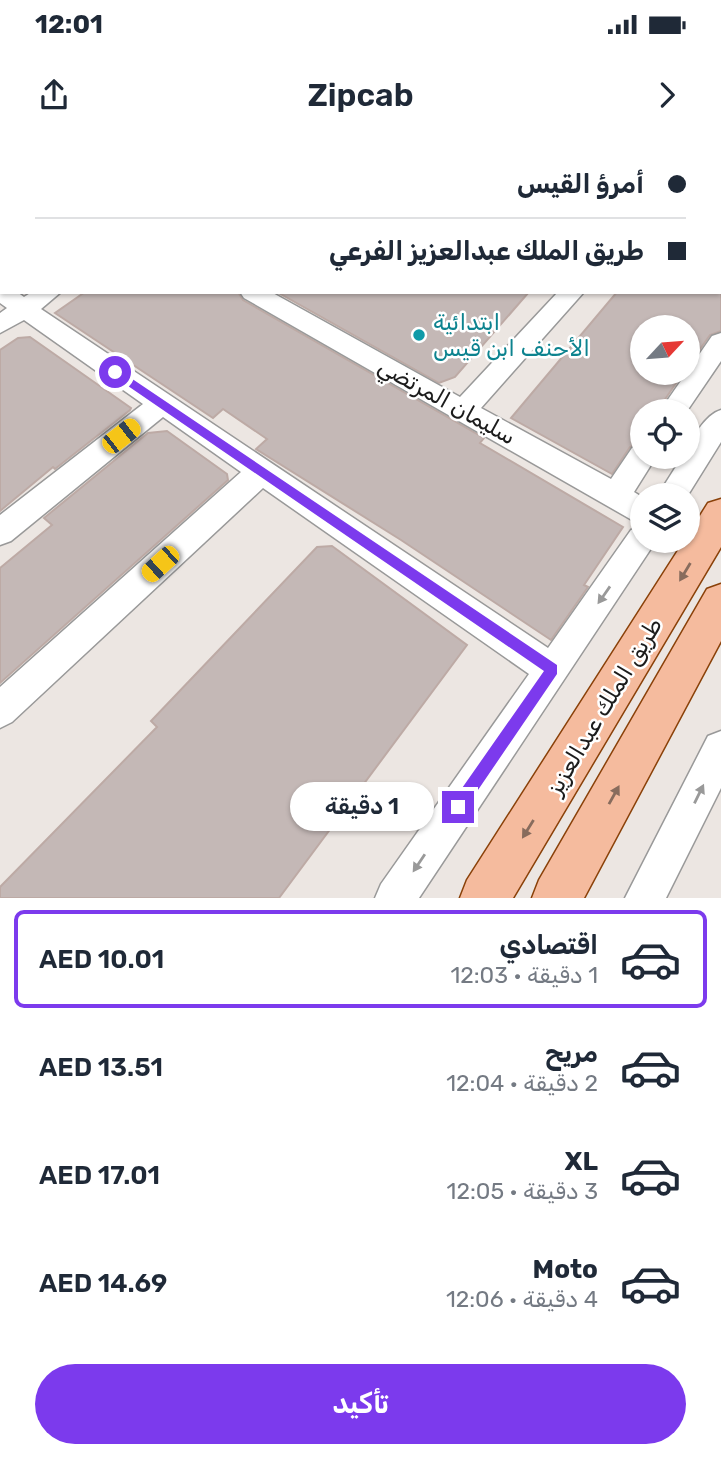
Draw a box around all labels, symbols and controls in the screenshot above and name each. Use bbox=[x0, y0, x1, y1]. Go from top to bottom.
text: 12:01 bbox=[35, 9, 103, 40]
icon: share bbox=[35, 76, 73, 114]
text: Zipcab bbox=[307, 76, 414, 114]
icon: forward bbox=[648, 76, 686, 114]
text: أمرؤ القيس bbox=[517, 169, 644, 200]
text: طريق الملك عبدالعزيز الفرعي bbox=[329, 236, 644, 267]
place label: ابتدائية الأحنف ابن قيس bbox=[433, 308, 590, 362]
north arrow bbox=[630, 315, 700, 385]
map controls bbox=[630, 315, 700, 553]
marker: ابتدائية الأحنف ابن قيس bbox=[411, 327, 427, 343]
street label: سليمان المرتضي bbox=[372, 352, 521, 453]
route start bbox=[99, 356, 131, 388]
button: locate bbox=[630, 399, 700, 469]
car bbox=[98, 415, 145, 457]
button: layers bbox=[630, 483, 700, 553]
car bbox=[138, 542, 183, 586]
one-way arrow bbox=[679, 563, 692, 582]
one-way arrow bbox=[597, 585, 610, 605]
street label: طريق الملك عبدالعزيز bbox=[539, 612, 668, 801]
callout: 1 دقيقة bbox=[290, 782, 434, 832]
one-way arrow bbox=[693, 784, 704, 804]
one-way arrow bbox=[608, 786, 620, 805]
route end bbox=[442, 791, 474, 823]
text: 1 دقيقة bbox=[325, 792, 399, 820]
one-way arrow bbox=[522, 819, 535, 839]
one-way arrow bbox=[413, 854, 426, 873]
icon: car bbox=[619, 928, 682, 991]
text: اقتصادي bbox=[499, 930, 598, 961]
text: AED 10.01 bbox=[39, 944, 164, 975]
text: 1 دقيقة · 12:03 bbox=[450, 961, 598, 989]
icon: car bbox=[619, 1036, 682, 1099]
text: مريح bbox=[545, 1038, 598, 1069]
text: AED 13.51 bbox=[39, 1052, 163, 1083]
text: 2 دقيقة · 12:04 bbox=[446, 1069, 598, 1097]
icon: car bbox=[619, 1144, 682, 1207]
text: XL bbox=[565, 1146, 598, 1177]
text: AED 17.01 bbox=[39, 1160, 160, 1191]
text: 3 دقيقة · 12:05 bbox=[447, 1177, 598, 1205]
icon: car bbox=[619, 1252, 682, 1315]
text: Moto bbox=[533, 1254, 598, 1285]
text: AED 14.69 bbox=[39, 1268, 167, 1299]
text: 4 دقيقة · 12:06 bbox=[446, 1285, 598, 1313]
button: تأكيد bbox=[35, 1364, 686, 1444]

